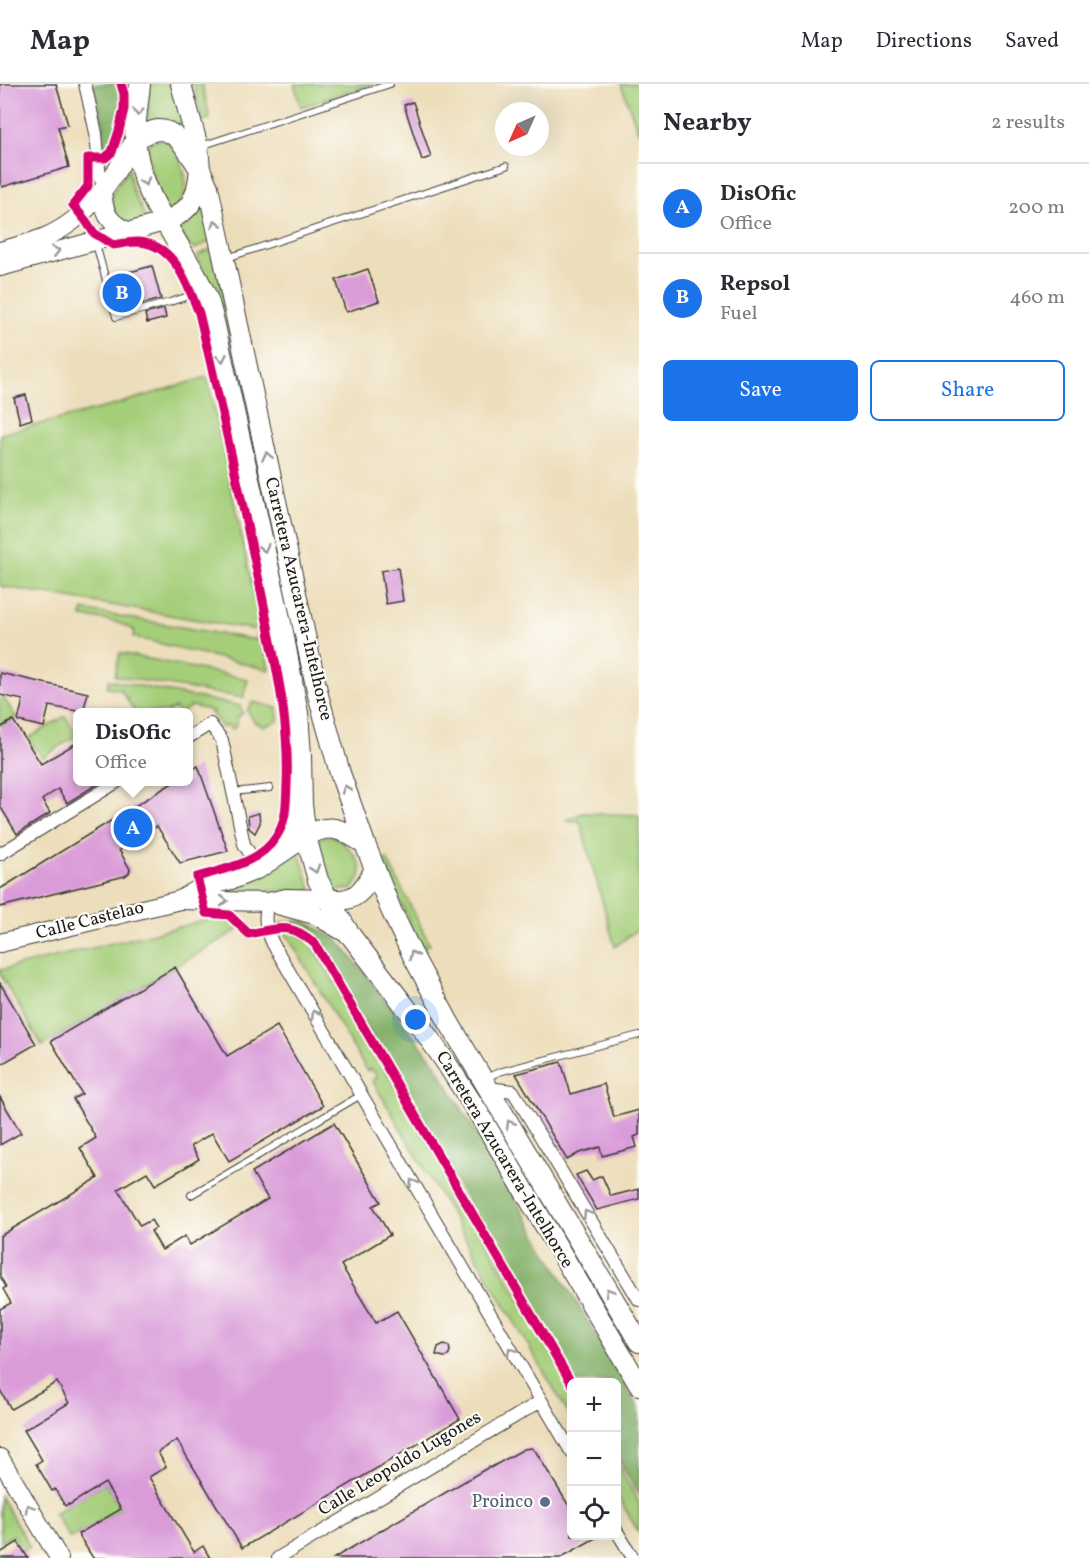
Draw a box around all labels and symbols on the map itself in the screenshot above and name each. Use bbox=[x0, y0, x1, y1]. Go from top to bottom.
north arrow bbox=[495, 102, 549, 156]
one-way arrow bbox=[132, 107, 145, 116]
one-way arrow bbox=[137, 176, 150, 187]
one-way arrow bbox=[211, 220, 224, 230]
one-way arrow bbox=[51, 246, 61, 259]
pin: B bbox=[102, 270, 142, 316]
one-way arrow bbox=[215, 353, 228, 363]
one-way arrow bbox=[261, 451, 274, 461]
street label: Carretera Azucarera-Intelhorce bbox=[258, 475, 338, 723]
one-way arrow bbox=[257, 543, 270, 553]
one-way arrow bbox=[340, 784, 353, 794]
pin: A bbox=[114, 806, 152, 850]
one-way arrow bbox=[307, 863, 320, 874]
street label: Calle Castelao bbox=[33, 895, 147, 947]
one-way arrow bbox=[219, 895, 228, 907]
one-way arrow bbox=[409, 950, 420, 961]
your location bbox=[401, 1005, 430, 1034]
one-way arrow bbox=[310, 1010, 322, 1020]
street label: Carretera Azucarera-Intelhorce bbox=[429, 1047, 579, 1273]
one-way arrow bbox=[505, 1120, 517, 1130]
one-way arrow bbox=[408, 1179, 420, 1189]
one-way arrow bbox=[583, 1210, 595, 1220]
one-way arrow bbox=[605, 1288, 616, 1298]
one-way arrow bbox=[507, 1347, 519, 1357]
street label: Calle Leopoldo Lugones bbox=[314, 1405, 486, 1523]
place label: Proinco bbox=[472, 1490, 533, 1515]
marker: Proinco bbox=[538, 1495, 552, 1509]
one-way arrow bbox=[25, 1504, 37, 1514]

